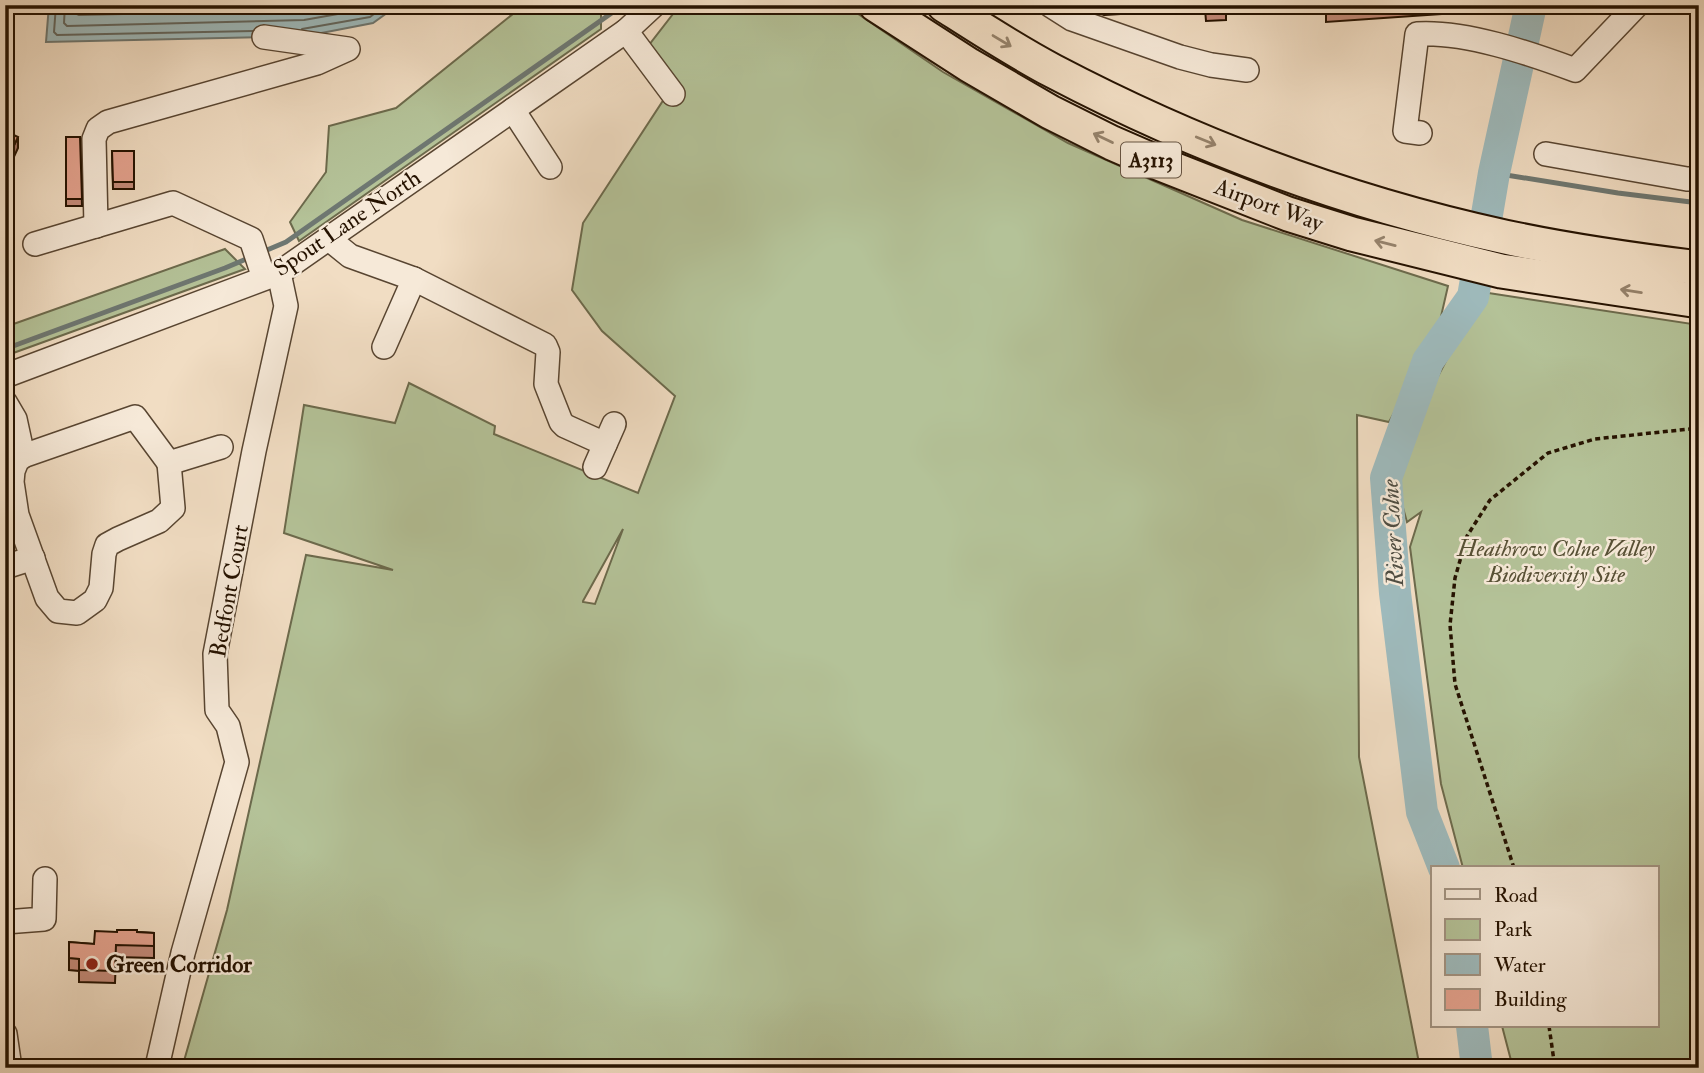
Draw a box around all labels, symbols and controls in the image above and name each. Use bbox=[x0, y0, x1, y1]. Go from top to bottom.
one-way arrow bbox=[991, 35, 1011, 49]
one-way arrow bbox=[1093, 131, 1114, 145]
one-way arrow bbox=[1194, 136, 1216, 149]
road number: A3113 bbox=[1121, 142, 1181, 178]
street label: Spout Lane North bbox=[268, 163, 427, 284]
street label: Airport Way bbox=[1209, 172, 1328, 239]
one-way arrow bbox=[1374, 236, 1397, 249]
one-way arrow bbox=[1620, 285, 1643, 298]
water label: River Colne bbox=[1375, 478, 1411, 588]
street label: Bedfont Court bbox=[203, 522, 255, 660]
park label: Heathrow Colne Valley Biodiversity Site bbox=[1456, 534, 1655, 589]
legend bbox=[1431, 866, 1658, 1028]
text: Road bbox=[1494, 882, 1539, 909]
text: Park bbox=[1494, 916, 1532, 943]
place label: Green Corridor bbox=[106, 950, 252, 979]
text: Water bbox=[1493, 952, 1546, 979]
marker: Green Corridor bbox=[84, 956, 100, 972]
text: Building bbox=[1494, 986, 1567, 1013]

